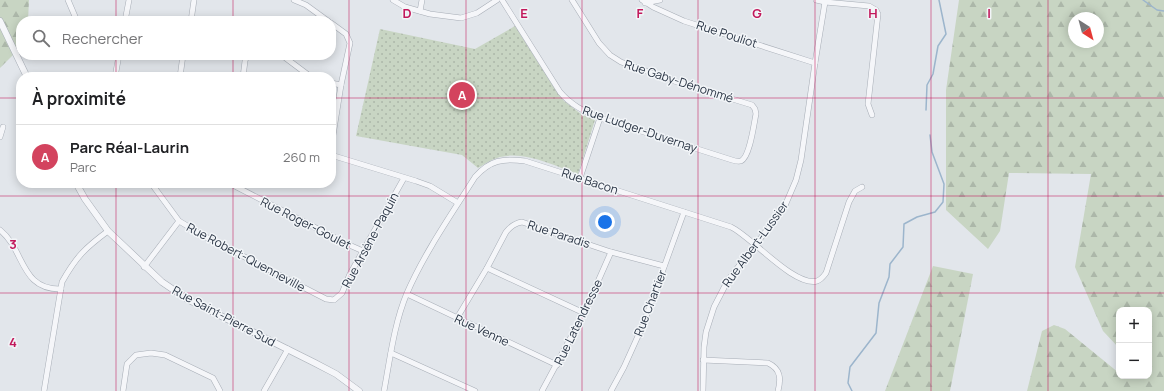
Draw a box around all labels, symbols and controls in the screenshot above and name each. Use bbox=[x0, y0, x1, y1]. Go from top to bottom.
text: D bbox=[402, 4, 412, 22]
text: E bbox=[520, 4, 528, 22]
text: F bbox=[637, 4, 644, 22]
text: G bbox=[752, 4, 762, 22]
text: H bbox=[868, 4, 878, 22]
text: I bbox=[987, 4, 991, 22]
north arrow bbox=[1068, 12, 1104, 48]
search box bbox=[16, 16, 336, 60]
street label: Rue Pouliot bbox=[694, 16, 760, 52]
icon: search bbox=[30, 27, 52, 49]
text: Rechercher bbox=[62, 28, 143, 49]
street label: Rue Gaby-Dénommé bbox=[622, 55, 736, 107]
pin: A bbox=[449, 80, 475, 110]
text: À proximité bbox=[32, 87, 126, 110]
street label: Rue Ludger-Duvernay bbox=[580, 101, 700, 157]
text: Parc Réal-Laurin bbox=[70, 137, 189, 158]
text: A bbox=[41, 148, 49, 166]
text: 260 m bbox=[283, 148, 320, 166]
text: Parc bbox=[70, 158, 97, 176]
street label: Rue Bacon bbox=[559, 164, 621, 198]
street label: Rue Arsène-Paquin bbox=[338, 189, 402, 291]
street label: Rue Roger-Goulet bbox=[258, 193, 354, 253]
street label: Rue Albert-Lussier bbox=[718, 197, 792, 291]
your location bbox=[595, 212, 615, 232]
street label: Rue Paradis bbox=[526, 216, 592, 252]
street label: Rue Robert-Quenneville bbox=[184, 218, 308, 296]
text: 3 bbox=[9, 235, 17, 253]
street label: Rue Chartier bbox=[630, 267, 671, 339]
street label: Rue Latendresse bbox=[550, 276, 606, 368]
street label: Rue Saint-Pierre Sud bbox=[169, 282, 279, 350]
map controls bbox=[1116, 307, 1152, 379]
button: + bbox=[1116, 307, 1152, 343]
street label: Rue Venne bbox=[452, 310, 512, 350]
text: 4 bbox=[9, 333, 17, 351]
button: − bbox=[1116, 343, 1152, 379]

